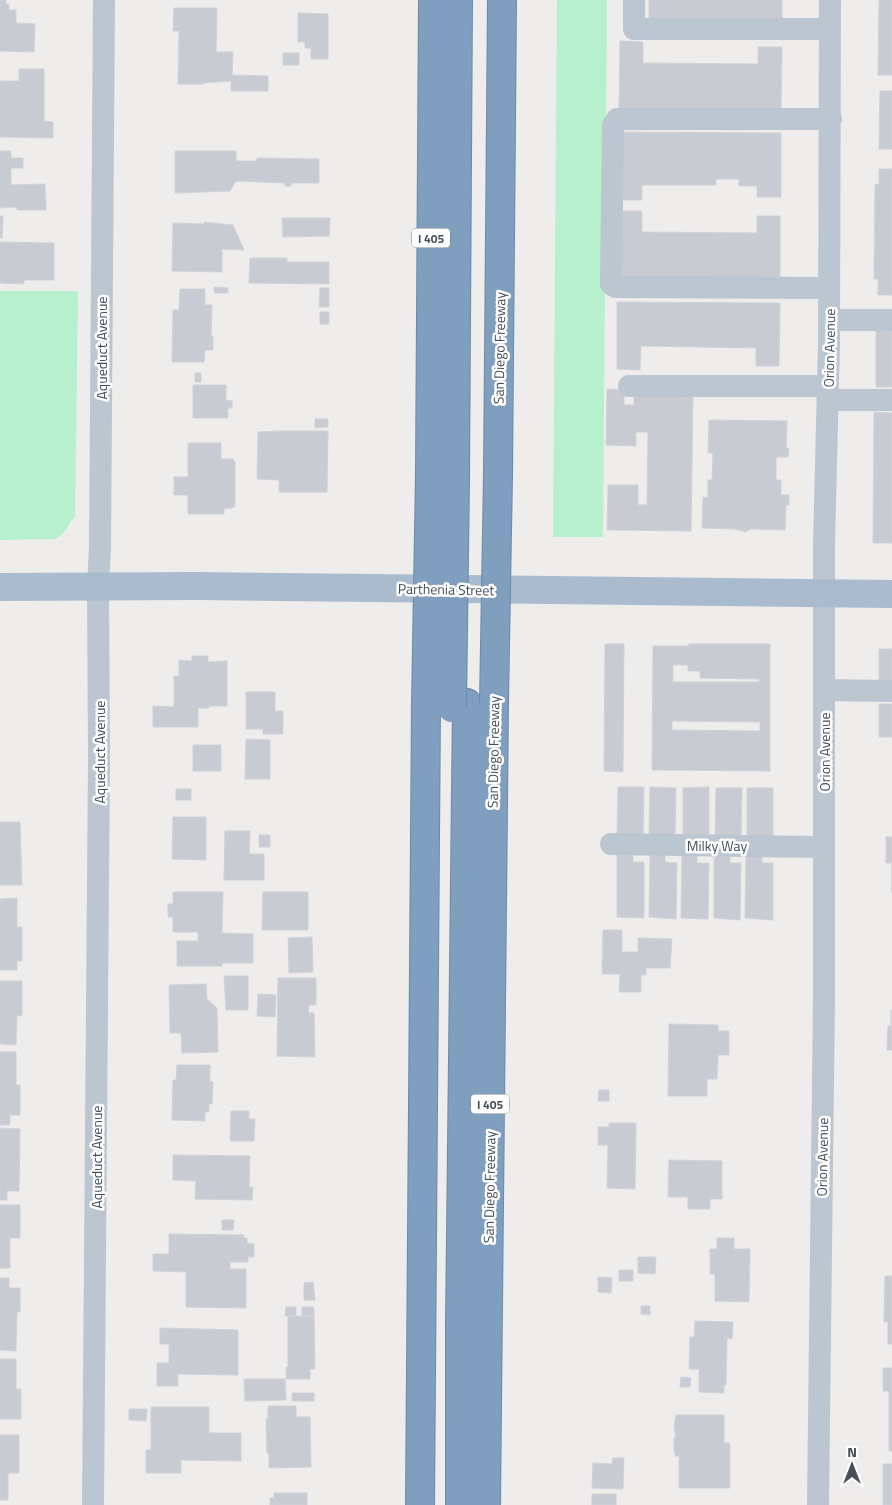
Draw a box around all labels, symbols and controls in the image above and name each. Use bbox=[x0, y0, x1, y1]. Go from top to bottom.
road number: I 405 bbox=[412, 228, 450, 248]
street label: San Diego Freeway bbox=[488, 291, 510, 404]
street label: Aqueduct Avenue bbox=[91, 297, 112, 399]
street label: Orion Avenue bbox=[818, 308, 840, 388]
street label: Parthenia Street bbox=[398, 578, 494, 600]
street label: San Diego Freeway bbox=[482, 695, 504, 808]
street label: Aqueduct Avenue bbox=[89, 701, 110, 803]
street label: Orion Avenue bbox=[814, 713, 835, 791]
street label: Milky Way bbox=[687, 835, 747, 856]
road number: I 405 bbox=[471, 1094, 509, 1114]
street label: Aqueduct Avenue bbox=[86, 1106, 107, 1208]
street label: Orion Avenue bbox=[811, 1117, 833, 1197]
street label: San Diego Freeway bbox=[478, 1130, 500, 1243]
north arrow bbox=[827, 1440, 877, 1490]
text: N bbox=[847, 1441, 857, 1462]

